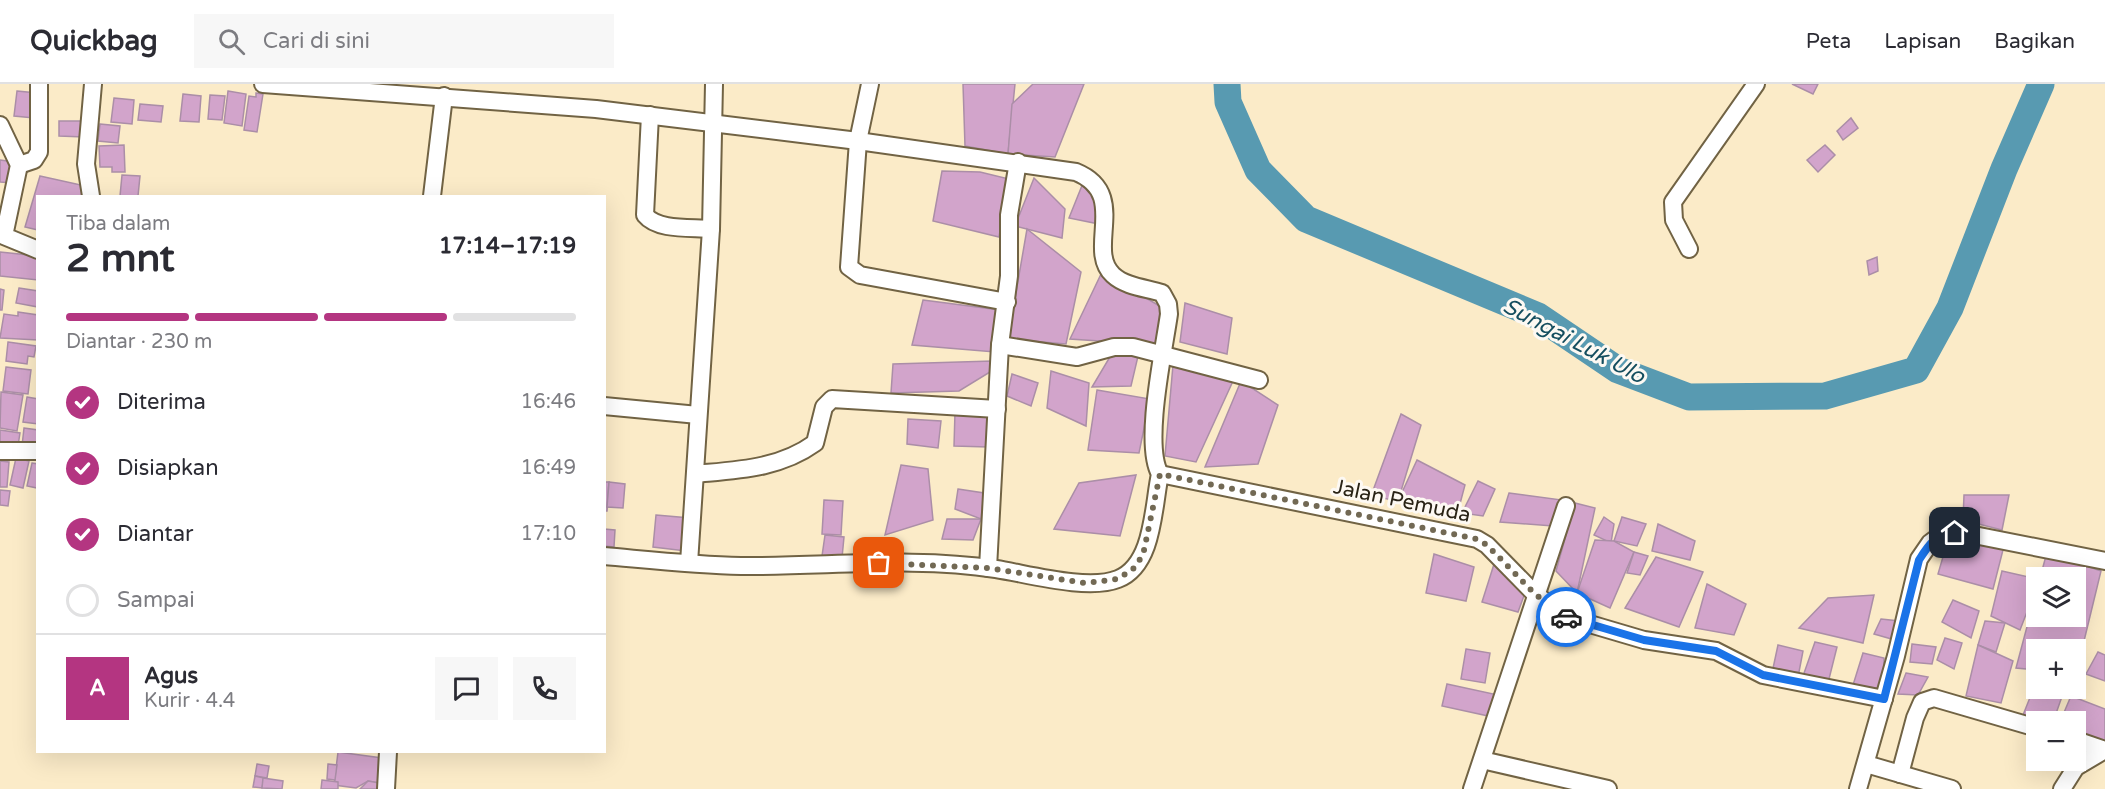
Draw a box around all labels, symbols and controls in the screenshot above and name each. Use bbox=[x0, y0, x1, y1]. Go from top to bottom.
search box bbox=[194, 14, 614, 68]
text: Quickbag bbox=[30, 24, 158, 58]
icon: search bbox=[215, 25, 248, 58]
text: Cari di sini bbox=[263, 28, 370, 54]
text: Peta bbox=[1806, 29, 1851, 54]
text: Lapisan bbox=[1884, 29, 1961, 54]
text: Bagikan bbox=[1994, 29, 2075, 54]
text: Tiba dalam bbox=[66, 212, 170, 236]
text: 17:14–17:19 bbox=[439, 233, 576, 259]
text: 2 mnt bbox=[66, 235, 175, 282]
water label: Sungai Luk Ulo bbox=[1499, 293, 1651, 390]
text: Diantar · 230 m bbox=[66, 330, 212, 354]
icon: check bbox=[66, 386, 99, 419]
text: Diterima bbox=[117, 389, 206, 415]
text: 16:46 bbox=[521, 390, 576, 414]
icon: check bbox=[66, 452, 99, 485]
text: Disiapkan bbox=[117, 455, 219, 481]
text: 16:49 bbox=[521, 456, 576, 480]
street label: Jalan Pemuda bbox=[1331, 474, 1473, 528]
pin bbox=[1929, 507, 1980, 558]
icon: home bbox=[1938, 516, 1971, 549]
icon: check bbox=[66, 518, 99, 551]
text: Diantar bbox=[117, 521, 193, 547]
text: 17:10 bbox=[521, 522, 576, 546]
pin bbox=[853, 537, 904, 588]
icon: bag bbox=[862, 546, 895, 579]
map controls bbox=[2026, 567, 2086, 771]
button: layers bbox=[2026, 567, 2086, 627]
text: Sampai bbox=[117, 587, 195, 613]
courier bbox=[1536, 587, 1596, 647]
icon: car bbox=[1550, 601, 1583, 634]
button: + bbox=[2026, 639, 2086, 699]
button: chat bbox=[435, 657, 498, 720]
button: phone bbox=[513, 657, 576, 720]
text: Agus bbox=[144, 663, 198, 689]
text: A bbox=[89, 675, 106, 701]
text: Kurir · 4.4 bbox=[144, 689, 235, 713]
button: − bbox=[2026, 711, 2086, 771]

